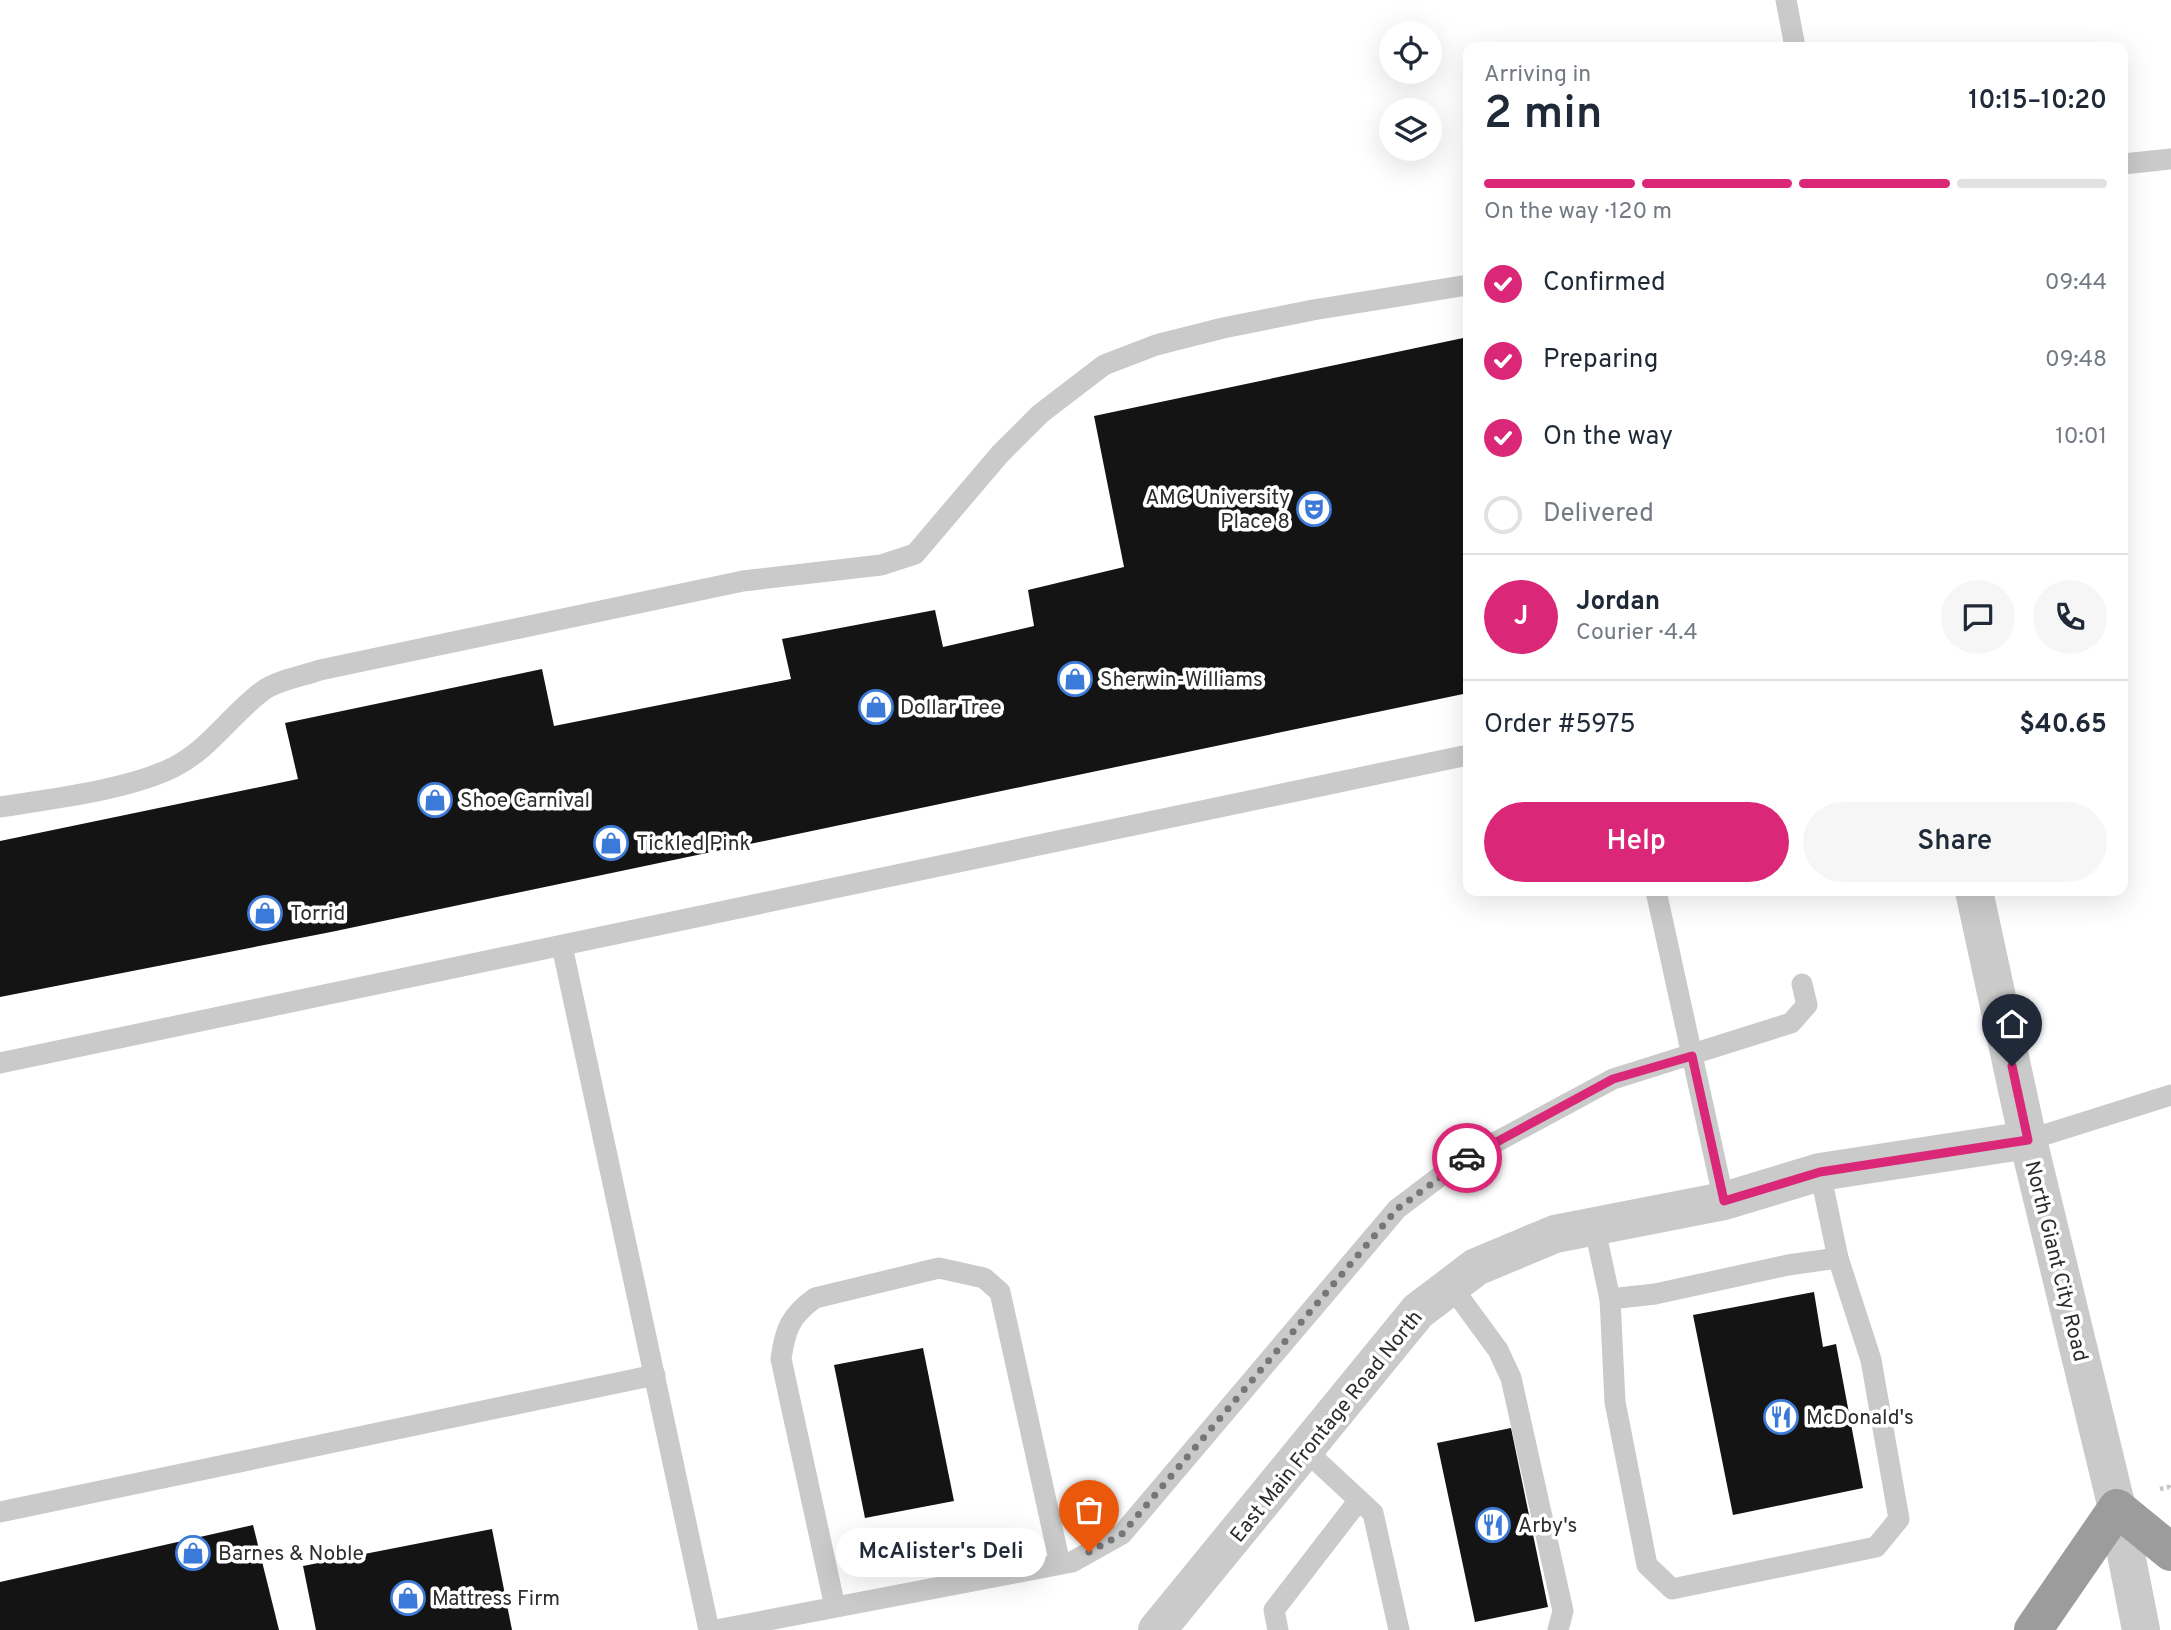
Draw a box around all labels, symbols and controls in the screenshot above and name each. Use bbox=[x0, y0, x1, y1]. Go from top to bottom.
map controls bbox=[1379, 21, 1442, 161]
button: locate bbox=[1379, 21, 1442, 84]
text: Arriving in bbox=[1484, 61, 1591, 90]
text: 10:15–10:20 bbox=[1968, 85, 2107, 118]
text: 2 min bbox=[1484, 86, 1603, 145]
button: layers bbox=[1379, 98, 1442, 161]
text: On the way · 120 m bbox=[1484, 198, 1672, 227]
icon: check bbox=[1484, 265, 1522, 303]
text: Confirmed bbox=[1543, 267, 1666, 300]
text: 09:44 bbox=[2045, 269, 2107, 298]
icon: check bbox=[1484, 342, 1522, 380]
text: Preparing bbox=[1543, 344, 1658, 377]
text: 09:48 bbox=[2045, 346, 2107, 375]
icon: check bbox=[1484, 419, 1522, 457]
text: On the way bbox=[1543, 421, 1673, 454]
text: 10:01 bbox=[2055, 423, 2107, 452]
place label: AMC University Place 8 bbox=[1145, 485, 1290, 536]
theatre icon: AMC University Place 8 bbox=[1295, 490, 1333, 528]
text: Delivered bbox=[1543, 498, 1654, 531]
button: chat bbox=[1941, 580, 2015, 654]
button: phone bbox=[2033, 580, 2107, 654]
text: Jordan bbox=[1576, 586, 1660, 619]
text: J bbox=[1514, 601, 1528, 634]
text: Courier · 4.4 bbox=[1576, 619, 1698, 648]
shop icon: Sherwin-Williams bbox=[1056, 660, 1094, 698]
place label: Sherwin-Williams bbox=[1100, 667, 1263, 694]
shop icon: Dollar Tree bbox=[857, 688, 895, 726]
place label: Dollar Tree bbox=[900, 695, 1001, 722]
text: Order #5975 bbox=[1484, 709, 1636, 742]
text: $40.65 bbox=[2019, 709, 2107, 742]
shop icon: Shoe Carnival bbox=[416, 781, 454, 819]
place label: Shoe Carnival bbox=[460, 788, 590, 815]
button: Help bbox=[1484, 802, 1789, 882]
button: Share bbox=[1803, 802, 2107, 882]
shop icon: Tickled Pink bbox=[592, 824, 630, 862]
place label: Tickled Pink bbox=[636, 831, 751, 858]
shop icon: Torrid bbox=[246, 894, 284, 932]
place label: Torrid bbox=[290, 901, 345, 928]
pin bbox=[1982, 994, 2042, 1066]
icon: home bbox=[1993, 1005, 2031, 1043]
courier bbox=[1432, 1123, 1502, 1193]
icon: car bbox=[1448, 1139, 1486, 1177]
street label: North Giant City Road bbox=[2018, 1158, 2094, 1365]
street label: East Main Frontage Road North bbox=[1225, 1305, 1429, 1549]
restaurant icon: McDonald's bbox=[1762, 1398, 1800, 1436]
place label: McDonald's bbox=[1806, 1405, 1914, 1432]
pin bbox=[1059, 1480, 1119, 1552]
icon: bag bbox=[1070, 1491, 1108, 1529]
restaurant icon: Arby's bbox=[1474, 1506, 1512, 1544]
place label: Arby's bbox=[1518, 1513, 1577, 1540]
callout: McAlister's Deli bbox=[837, 1528, 1047, 1576]
shop icon: Barnes & Noble bbox=[174, 1534, 212, 1572]
text: McAlister's Deli bbox=[859, 1538, 1023, 1567]
place label: Barnes & Noble bbox=[218, 1541, 364, 1568]
shop icon: Mattress Firm bbox=[389, 1579, 427, 1617]
place label: Mattress Firm bbox=[432, 1586, 560, 1613]

